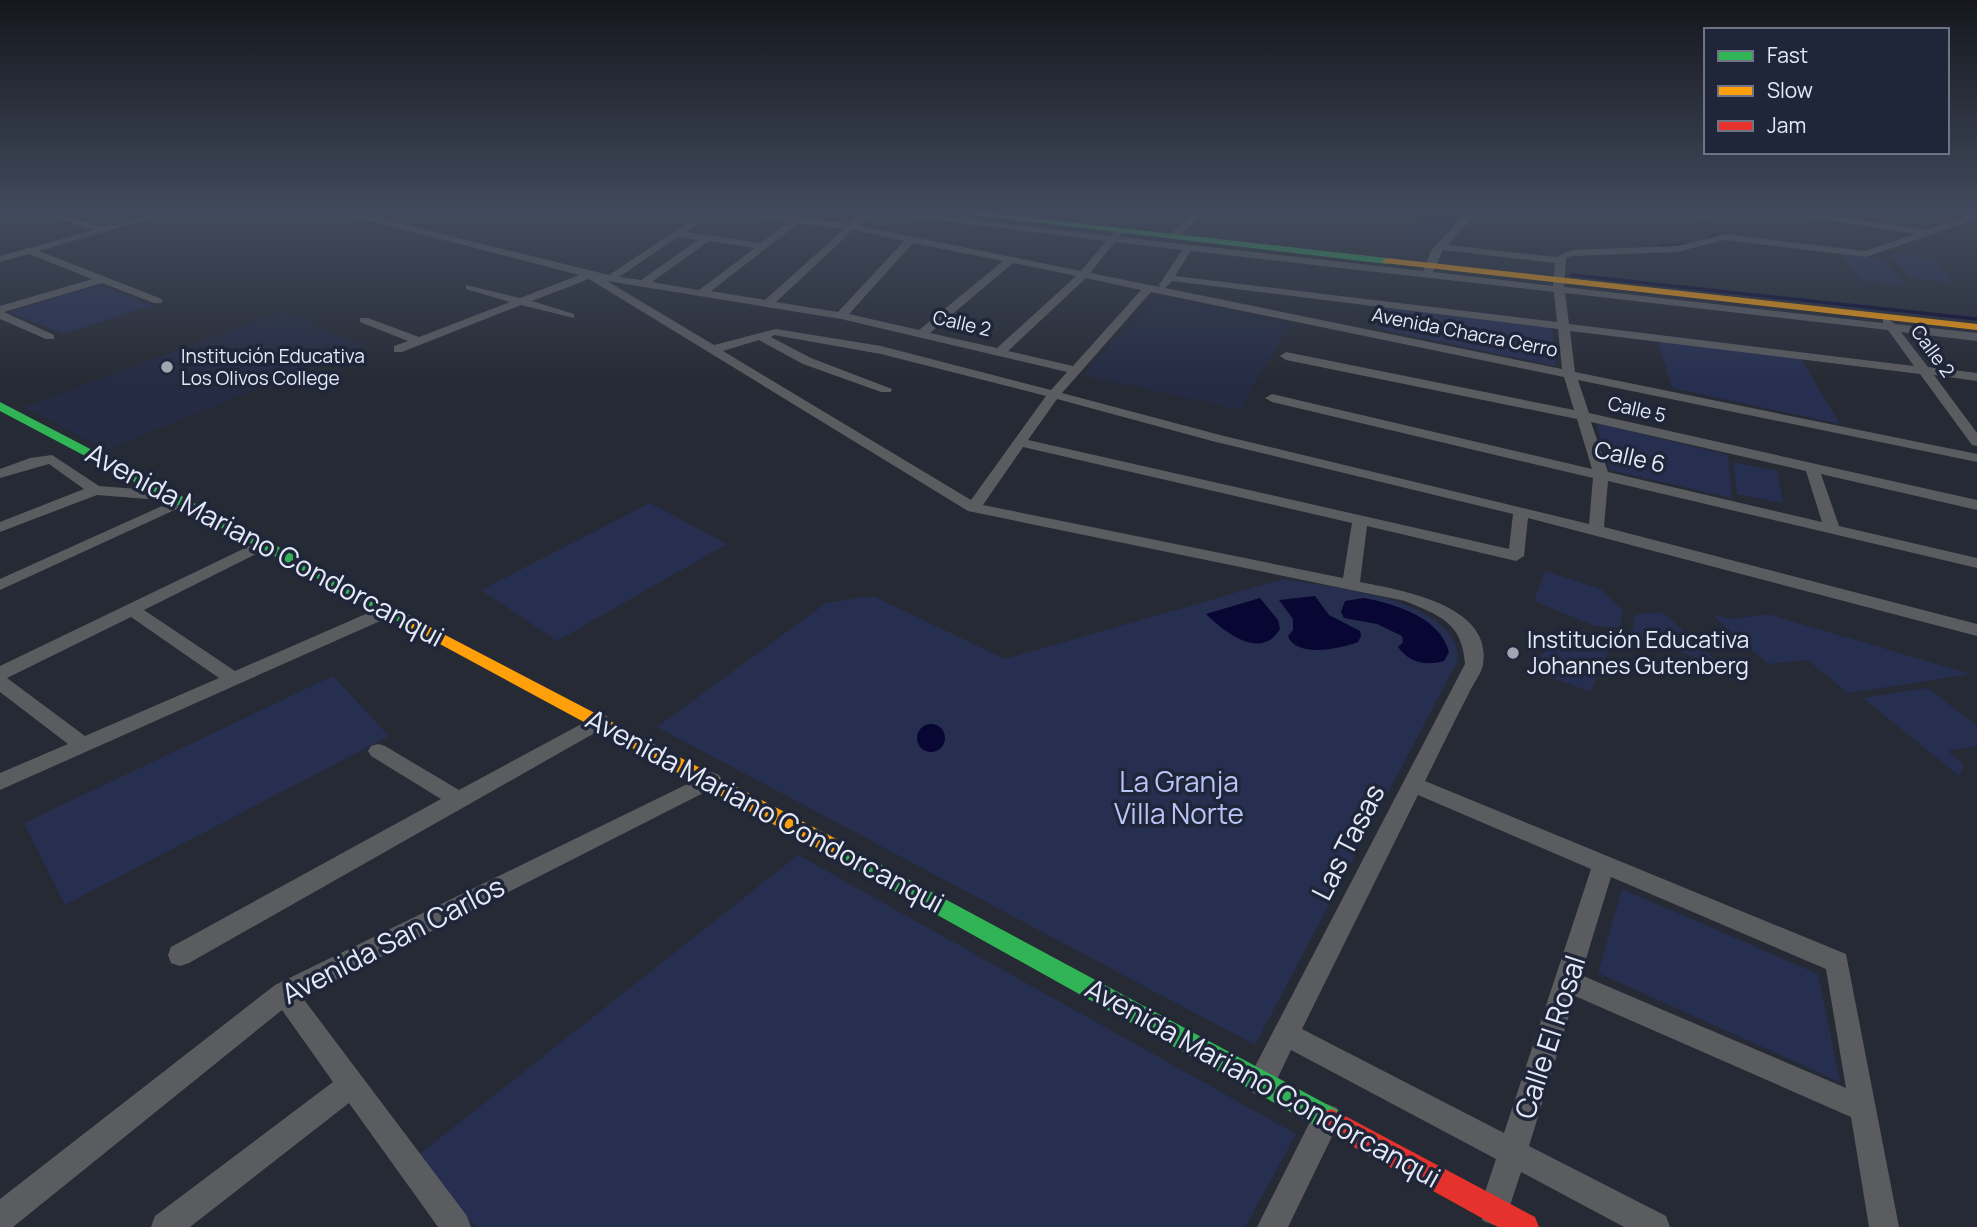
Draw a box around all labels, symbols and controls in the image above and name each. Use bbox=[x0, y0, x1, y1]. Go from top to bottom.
legend bbox=[1704, 28, 1949, 154]
text: Fast bbox=[1767, 41, 1808, 69]
text: Slow bbox=[1767, 76, 1813, 104]
text: Jam bbox=[1767, 111, 1806, 139]
street label: Avenida Chacra Cerro bbox=[1370, 301, 1560, 363]
street label: Calle 2 bbox=[930, 304, 994, 342]
street label: Calle 2 bbox=[1905, 320, 1961, 382]
place label: Institución Educativa Los Olivos College bbox=[181, 343, 365, 391]
marker: Institución Educativa Los Olivos College bbox=[159, 359, 175, 375]
street label: Calle 5 bbox=[1605, 390, 1669, 428]
street label: Calle 6 bbox=[1591, 432, 1669, 480]
street label: Avenida Mariano Condorcanqui bbox=[80, 433, 451, 655]
place label: Institución Educativa Johannes Gutenberg bbox=[1527, 623, 1749, 681]
marker: Institución Educativa Johannes Gutenberg bbox=[1505, 645, 1521, 661]
street label: Avenida Mariano Condorcanqui bbox=[580, 699, 951, 921]
park label: La Granja Villa Norte bbox=[1114, 762, 1244, 832]
street label: Las Tasas bbox=[1302, 777, 1393, 906]
street label: Avenida San Carlos bbox=[275, 866, 511, 1012]
street label: Calle El Rosal bbox=[1505, 950, 1593, 1123]
street label: Avenida Mariano Condorcanqui bbox=[1079, 968, 1448, 1196]

